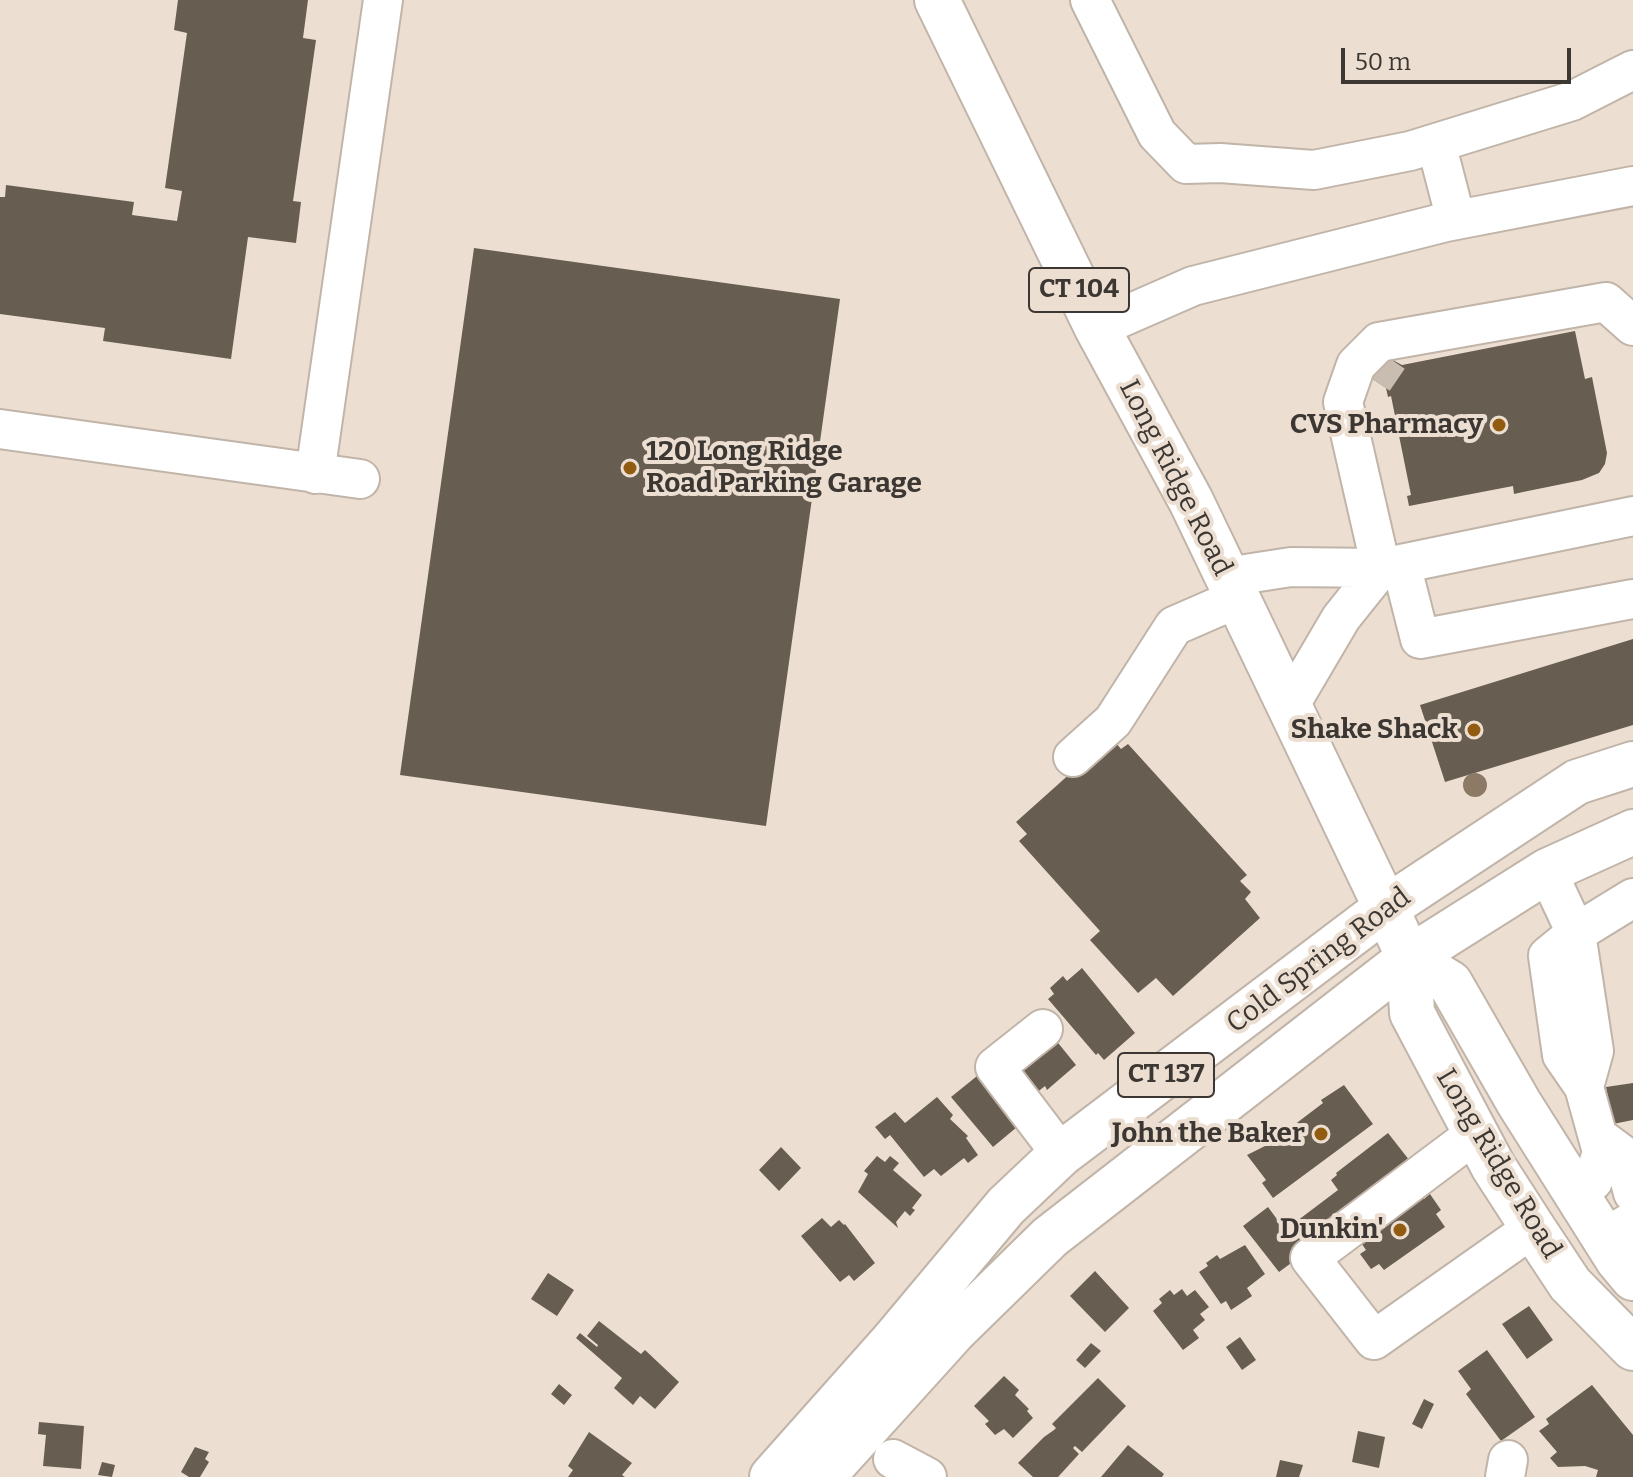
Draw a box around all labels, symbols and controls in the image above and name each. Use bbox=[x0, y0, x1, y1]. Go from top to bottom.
scale bar bbox=[1345, 32, 1575, 82]
text: 50 m bbox=[1355, 48, 1411, 76]
road number: CT 104 bbox=[1029, 268, 1129, 312]
street label: Long Ridge Road bbox=[1111, 374, 1239, 582]
place label: CVS Pharmacy bbox=[1290, 408, 1483, 442]
marker: CVS Pharmacy bbox=[1490, 416, 1508, 434]
place label: 120 Long Ridge Road Parking Garage bbox=[646, 435, 922, 501]
marker: 120 Long Ridge Road Parking Garage bbox=[621, 459, 639, 477]
place label: Shake Shack bbox=[1290, 713, 1458, 747]
marker: Shake Shack bbox=[1465, 721, 1483, 739]
street label: Cold Spring Road bbox=[1220, 881, 1418, 1041]
road number: CT 137 bbox=[1118, 1053, 1214, 1097]
street label: Long Ridge Road bbox=[1428, 1063, 1568, 1265]
place label: John the Baker bbox=[1112, 1117, 1305, 1151]
marker: John the Baker bbox=[1312, 1125, 1330, 1143]
place label: Dunkin' bbox=[1280, 1213, 1384, 1247]
marker: Dunkin' bbox=[1391, 1221, 1409, 1239]

